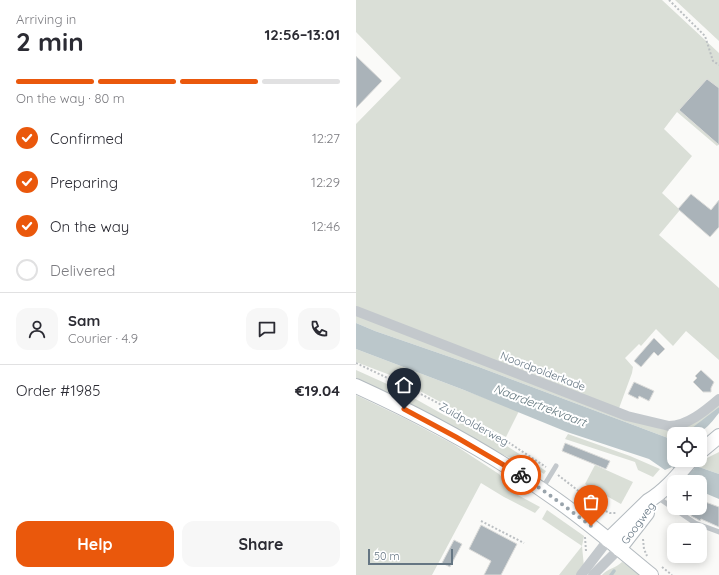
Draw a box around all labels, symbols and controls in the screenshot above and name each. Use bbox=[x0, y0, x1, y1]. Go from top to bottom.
text: Arriving in bbox=[16, 11, 76, 27]
text: 2 min bbox=[16, 25, 84, 58]
text: 12:56–13:01 bbox=[264, 25, 340, 44]
text: On the way · 80 m bbox=[16, 90, 125, 106]
icon: check bbox=[16, 127, 38, 149]
text: Confirmed bbox=[50, 129, 123, 148]
text: 12:27 bbox=[312, 130, 340, 146]
icon: check bbox=[16, 171, 38, 193]
text: Preparing bbox=[50, 173, 118, 192]
text: 12:29 bbox=[311, 174, 340, 190]
icon: check bbox=[16, 215, 38, 237]
text: On the way bbox=[50, 217, 129, 236]
text: 12:46 bbox=[312, 218, 340, 234]
text: Delivered bbox=[50, 261, 115, 280]
button: person bbox=[16, 308, 58, 350]
button: chat bbox=[246, 308, 288, 350]
button: phone bbox=[298, 308, 340, 350]
text: Sam bbox=[68, 311, 100, 330]
text: Courier · 4.9 bbox=[68, 330, 138, 346]
street label: Noordpolderkade bbox=[498, 348, 588, 394]
pin bbox=[387, 368, 421, 409]
icon: home bbox=[393, 374, 415, 396]
water label: Naardertrekvaart bbox=[492, 380, 590, 430]
text: Order #1985 bbox=[16, 381, 100, 400]
text: €19.04 bbox=[295, 381, 340, 400]
street label: Zuidpolderweg bbox=[437, 399, 511, 449]
map controls bbox=[667, 427, 707, 563]
button: locate bbox=[667, 427, 707, 467]
courier bbox=[501, 455, 541, 495]
icon: bike bbox=[510, 464, 532, 486]
button: + bbox=[667, 475, 707, 515]
pin bbox=[574, 485, 608, 526]
icon: bag bbox=[580, 491, 602, 513]
street label: Googweg bbox=[618, 499, 658, 547]
button: Help bbox=[16, 521, 174, 567]
button: Share bbox=[182, 521, 340, 567]
button: − bbox=[667, 523, 707, 563]
scale bar bbox=[368, 547, 453, 566]
text: 50 m bbox=[374, 549, 400, 563]

